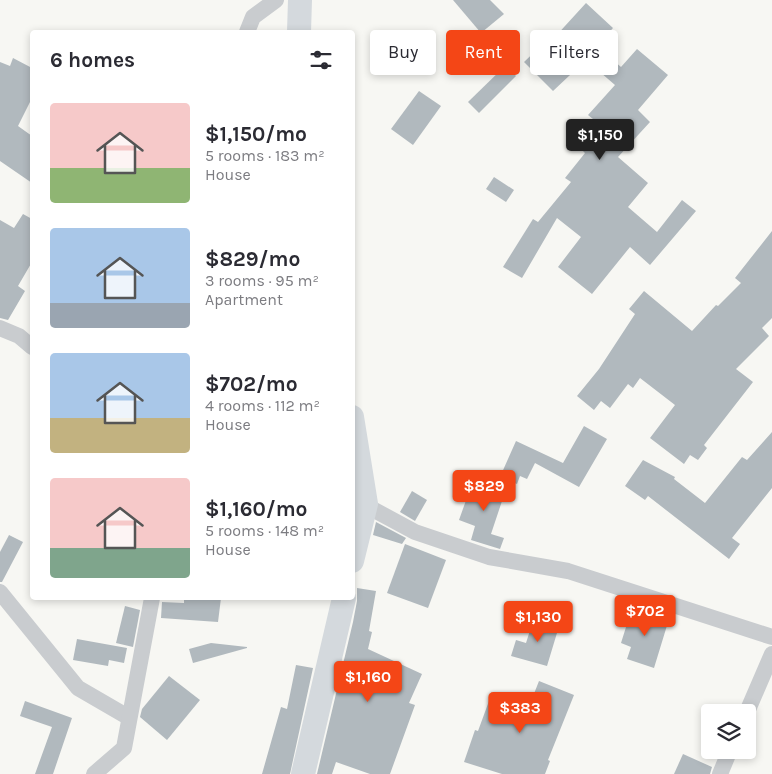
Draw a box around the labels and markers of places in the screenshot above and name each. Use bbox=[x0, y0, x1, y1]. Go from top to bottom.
pin: $1,150 bbox=[559, 119, 641, 161]
pin: $829 bbox=[454, 470, 514, 512]
pin: $702 bbox=[615, 594, 675, 637]
pin: $1,130 bbox=[497, 600, 579, 643]
pin: $1,160 bbox=[327, 660, 409, 703]
pin: $383 bbox=[490, 692, 550, 734]

